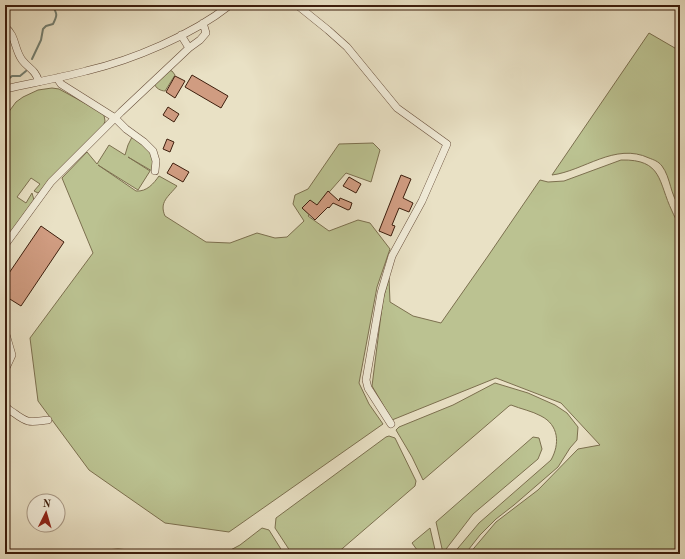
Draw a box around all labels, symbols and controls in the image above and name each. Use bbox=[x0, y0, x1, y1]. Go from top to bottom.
north arrow bbox=[26, 493, 66, 533]
text: N bbox=[42, 499, 52, 510]

